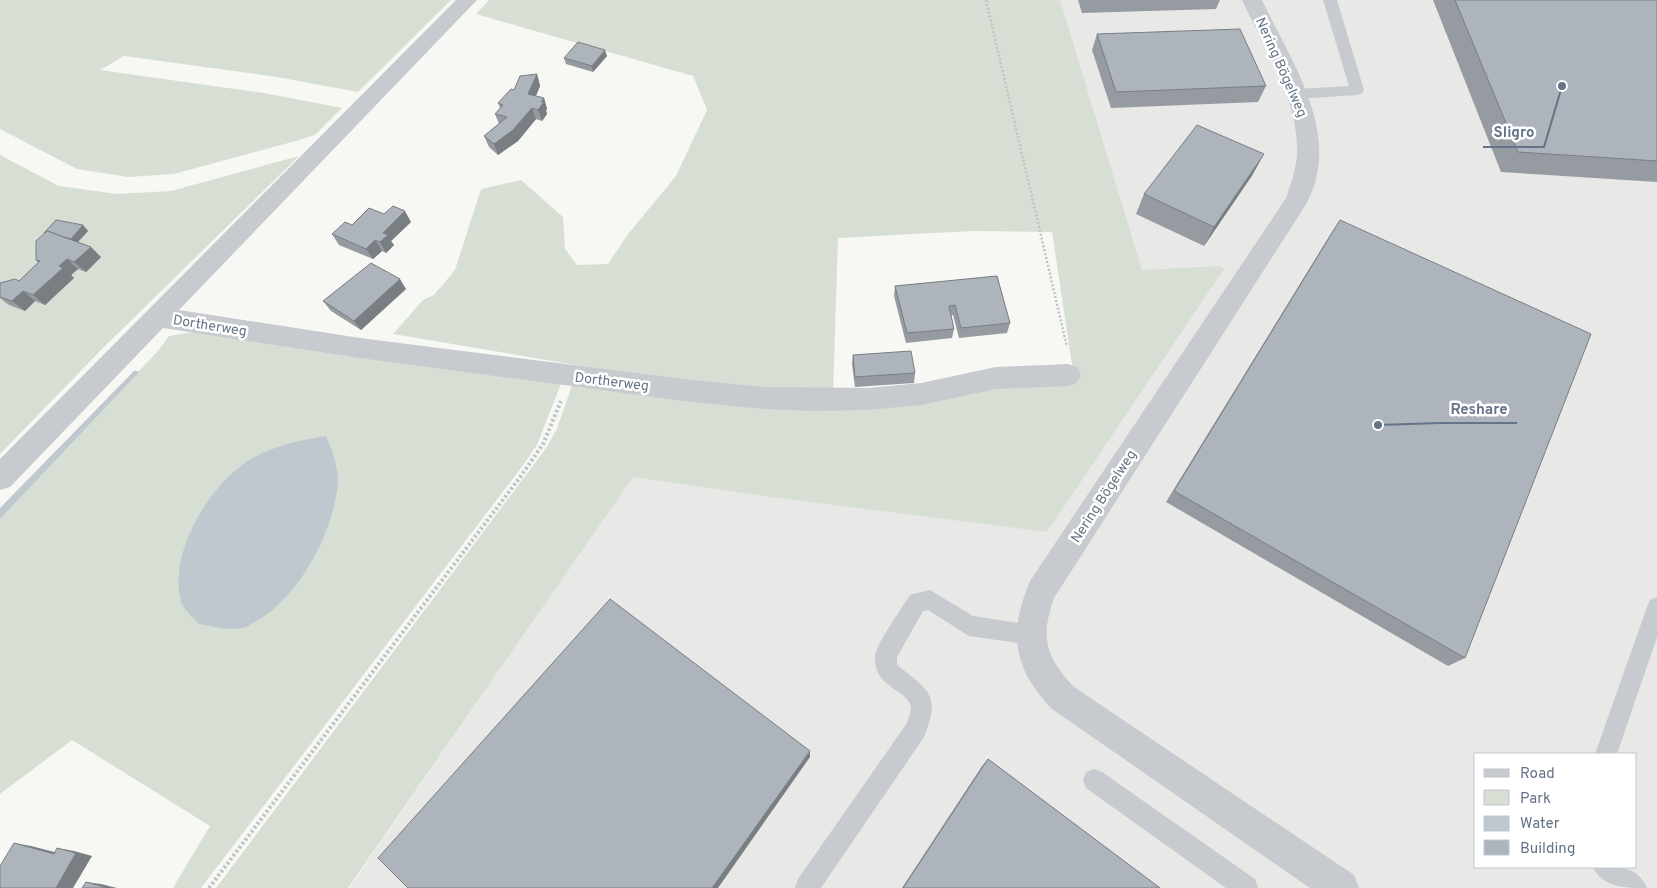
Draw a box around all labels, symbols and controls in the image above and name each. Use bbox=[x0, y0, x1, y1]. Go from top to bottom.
street label: Nering Bögelweg bbox=[1251, 15, 1310, 120]
callout: Sligro bbox=[1483, 117, 1544, 147]
text: Sligro bbox=[1494, 124, 1534, 143]
street label: Dortherweg bbox=[172, 312, 248, 341]
street label: Dortherweg bbox=[574, 370, 650, 395]
callout: Reshare bbox=[1440, 393, 1517, 423]
text: Reshare bbox=[1450, 401, 1508, 420]
street label: Nering Bögelweg bbox=[1068, 447, 1141, 547]
legend bbox=[1474, 753, 1637, 868]
text: Road bbox=[1520, 765, 1555, 784]
text: Park bbox=[1520, 790, 1551, 809]
text: Water bbox=[1520, 815, 1560, 834]
text: Building bbox=[1520, 840, 1575, 859]

